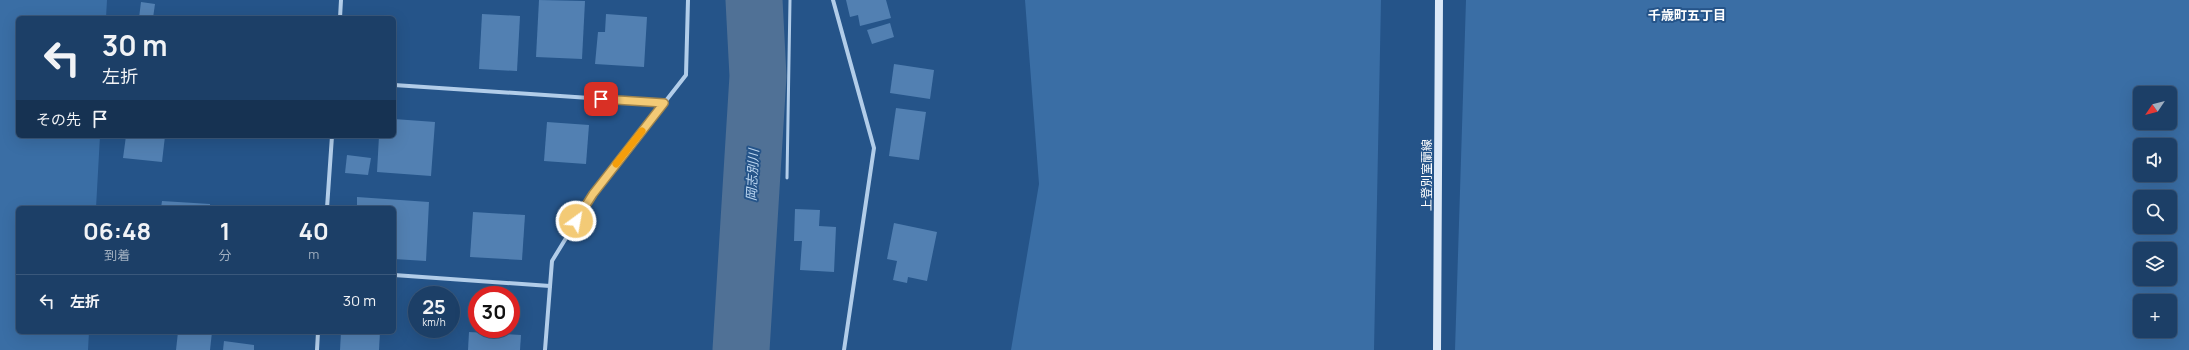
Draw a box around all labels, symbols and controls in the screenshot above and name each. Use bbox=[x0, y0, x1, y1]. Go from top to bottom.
district label: 千歳町五丁目 bbox=[1648, 6, 1726, 24]
text: 30 m bbox=[102, 26, 167, 64]
icon: left bbox=[36, 32, 88, 84]
text: 左折 bbox=[102, 64, 138, 88]
pin bbox=[584, 82, 618, 116]
north arrow bbox=[2133, 86, 2177, 130]
map controls bbox=[2133, 86, 2177, 338]
icon: arrive bbox=[590, 88, 612, 110]
icon: arrive bbox=[89, 108, 111, 130]
text: その先 bbox=[36, 109, 81, 130]
button: sound bbox=[2133, 138, 2177, 182]
street label: 上登別室蘭線 bbox=[1418, 139, 1435, 211]
water label: 岡志別川 bbox=[742, 147, 762, 201]
button: search bbox=[2133, 190, 2177, 234]
position arrow bbox=[555, 200, 597, 242]
text: 06:48 bbox=[83, 214, 151, 247]
text: 1 bbox=[220, 214, 230, 247]
text: 40 bbox=[298, 214, 329, 247]
button: layers bbox=[2133, 242, 2177, 286]
text: m bbox=[308, 245, 319, 263]
text: 到着 bbox=[104, 246, 130, 264]
text: 分 bbox=[218, 246, 231, 264]
speed limit sign: 30 bbox=[468, 286, 520, 338]
icon: left bbox=[36, 290, 58, 312]
text: 30 m bbox=[343, 290, 376, 311]
text: 左折 bbox=[70, 291, 100, 312]
text: 25 bbox=[422, 293, 446, 320]
button: + bbox=[2133, 294, 2177, 338]
text: km/h bbox=[422, 315, 446, 329]

